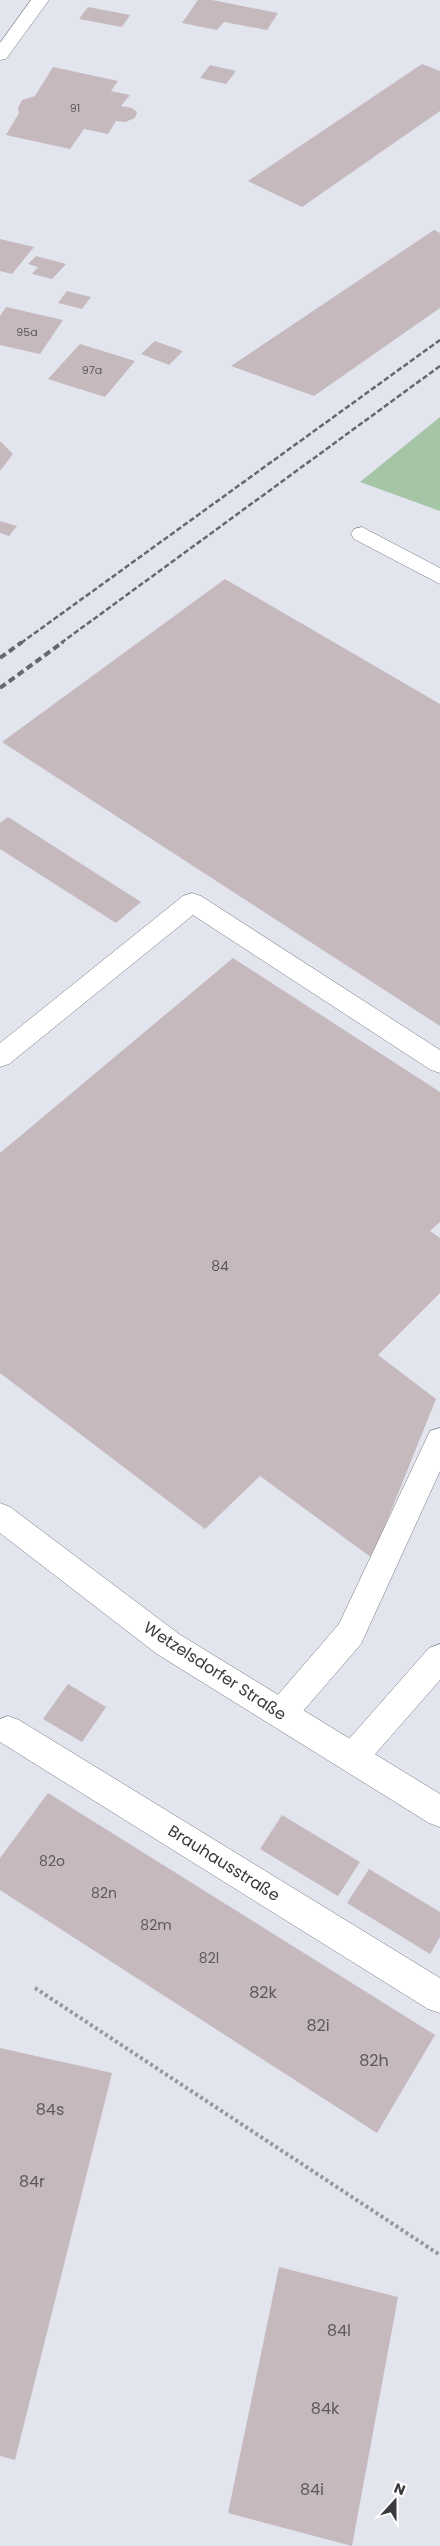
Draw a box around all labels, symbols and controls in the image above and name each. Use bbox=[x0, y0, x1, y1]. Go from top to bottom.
house number: 91 bbox=[70, 100, 80, 116]
house number: 95a bbox=[16, 324, 38, 340]
house number: 97a bbox=[82, 362, 102, 378]
house number: 84 bbox=[211, 1256, 229, 1276]
street label: Wetzelsdorfer Straße bbox=[139, 1616, 291, 1726]
street label: Brauhausstraße bbox=[164, 1819, 285, 1907]
house number: 82o bbox=[39, 1851, 65, 1871]
house number: 82n bbox=[91, 1883, 117, 1903]
house number: 82m bbox=[140, 1915, 172, 1935]
house number: 82l bbox=[199, 1948, 219, 1968]
house number: 82k bbox=[249, 1981, 278, 2004]
house number: 82i bbox=[306, 2014, 330, 2037]
house number: 82h bbox=[359, 2049, 389, 2072]
house number: 84s bbox=[36, 2098, 64, 2121]
house number: 84r bbox=[19, 2170, 45, 2193]
house number: 84l bbox=[327, 2319, 351, 2342]
house number: 84k bbox=[311, 2397, 340, 2420]
north arrow bbox=[370, 2476, 420, 2526]
house number: 84i bbox=[300, 2478, 324, 2501]
text: N bbox=[391, 2478, 408, 2500]

